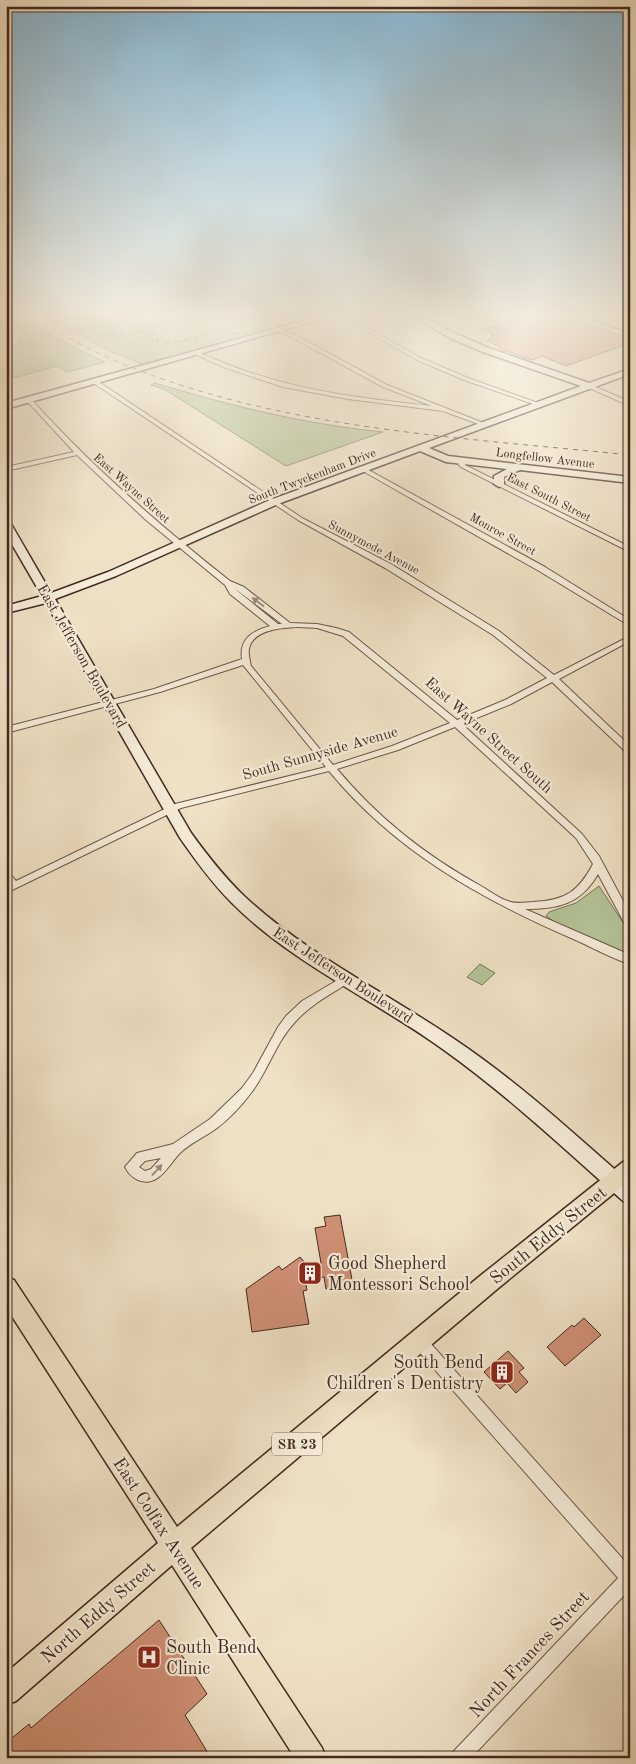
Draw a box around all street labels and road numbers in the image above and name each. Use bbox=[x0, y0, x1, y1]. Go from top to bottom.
street label: South Twyckenham Drive bbox=[247, 447, 378, 507]
street label: Longfellow Avenue bbox=[495, 447, 595, 471]
street label: East Wayne Street bbox=[91, 451, 172, 526]
street label: East South Street bbox=[505, 472, 593, 524]
street label: Monroe Street bbox=[467, 512, 538, 558]
street label: Sunnymede Avenue bbox=[326, 519, 422, 577]
street label: East Jefferson Boulevard bbox=[33, 582, 128, 731]
street label: East Wayne Street South bbox=[422, 675, 554, 797]
street label: South Sunnyside Avenue bbox=[241, 725, 400, 784]
street label: East Jefferson Boulevard bbox=[270, 925, 415, 1027]
street label: South Eddy Street bbox=[487, 1183, 610, 1288]
road number: SR 23 bbox=[272, 1432, 322, 1456]
street label: East Colfax Avenue bbox=[109, 1455, 207, 1592]
street label: North Eddy Street bbox=[38, 1558, 159, 1667]
street label: North Frances Street bbox=[466, 1588, 593, 1722]

